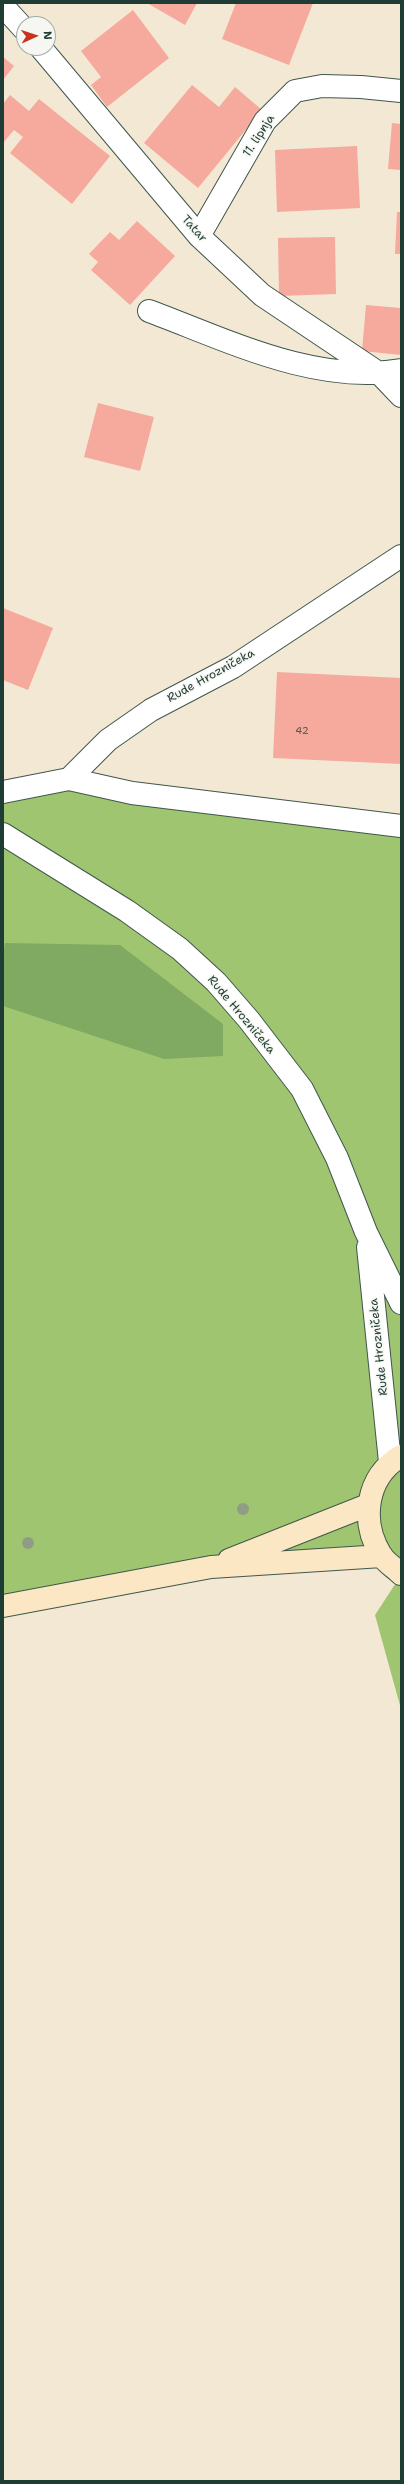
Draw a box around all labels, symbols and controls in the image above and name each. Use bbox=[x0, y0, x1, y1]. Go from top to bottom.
north arrow bbox=[16, 16, 56, 56]
text: N bbox=[40, 31, 55, 40]
street label: 11. lipnja bbox=[240, 112, 278, 160]
street label: Tatar bbox=[178, 213, 210, 245]
street label: Rude Hrozničeka bbox=[165, 646, 257, 706]
house number: 42 bbox=[295, 725, 309, 737]
street label: Rude Hrozničeka bbox=[204, 973, 278, 1057]
street label: Rude Hrozničeka bbox=[367, 1298, 391, 1396]

